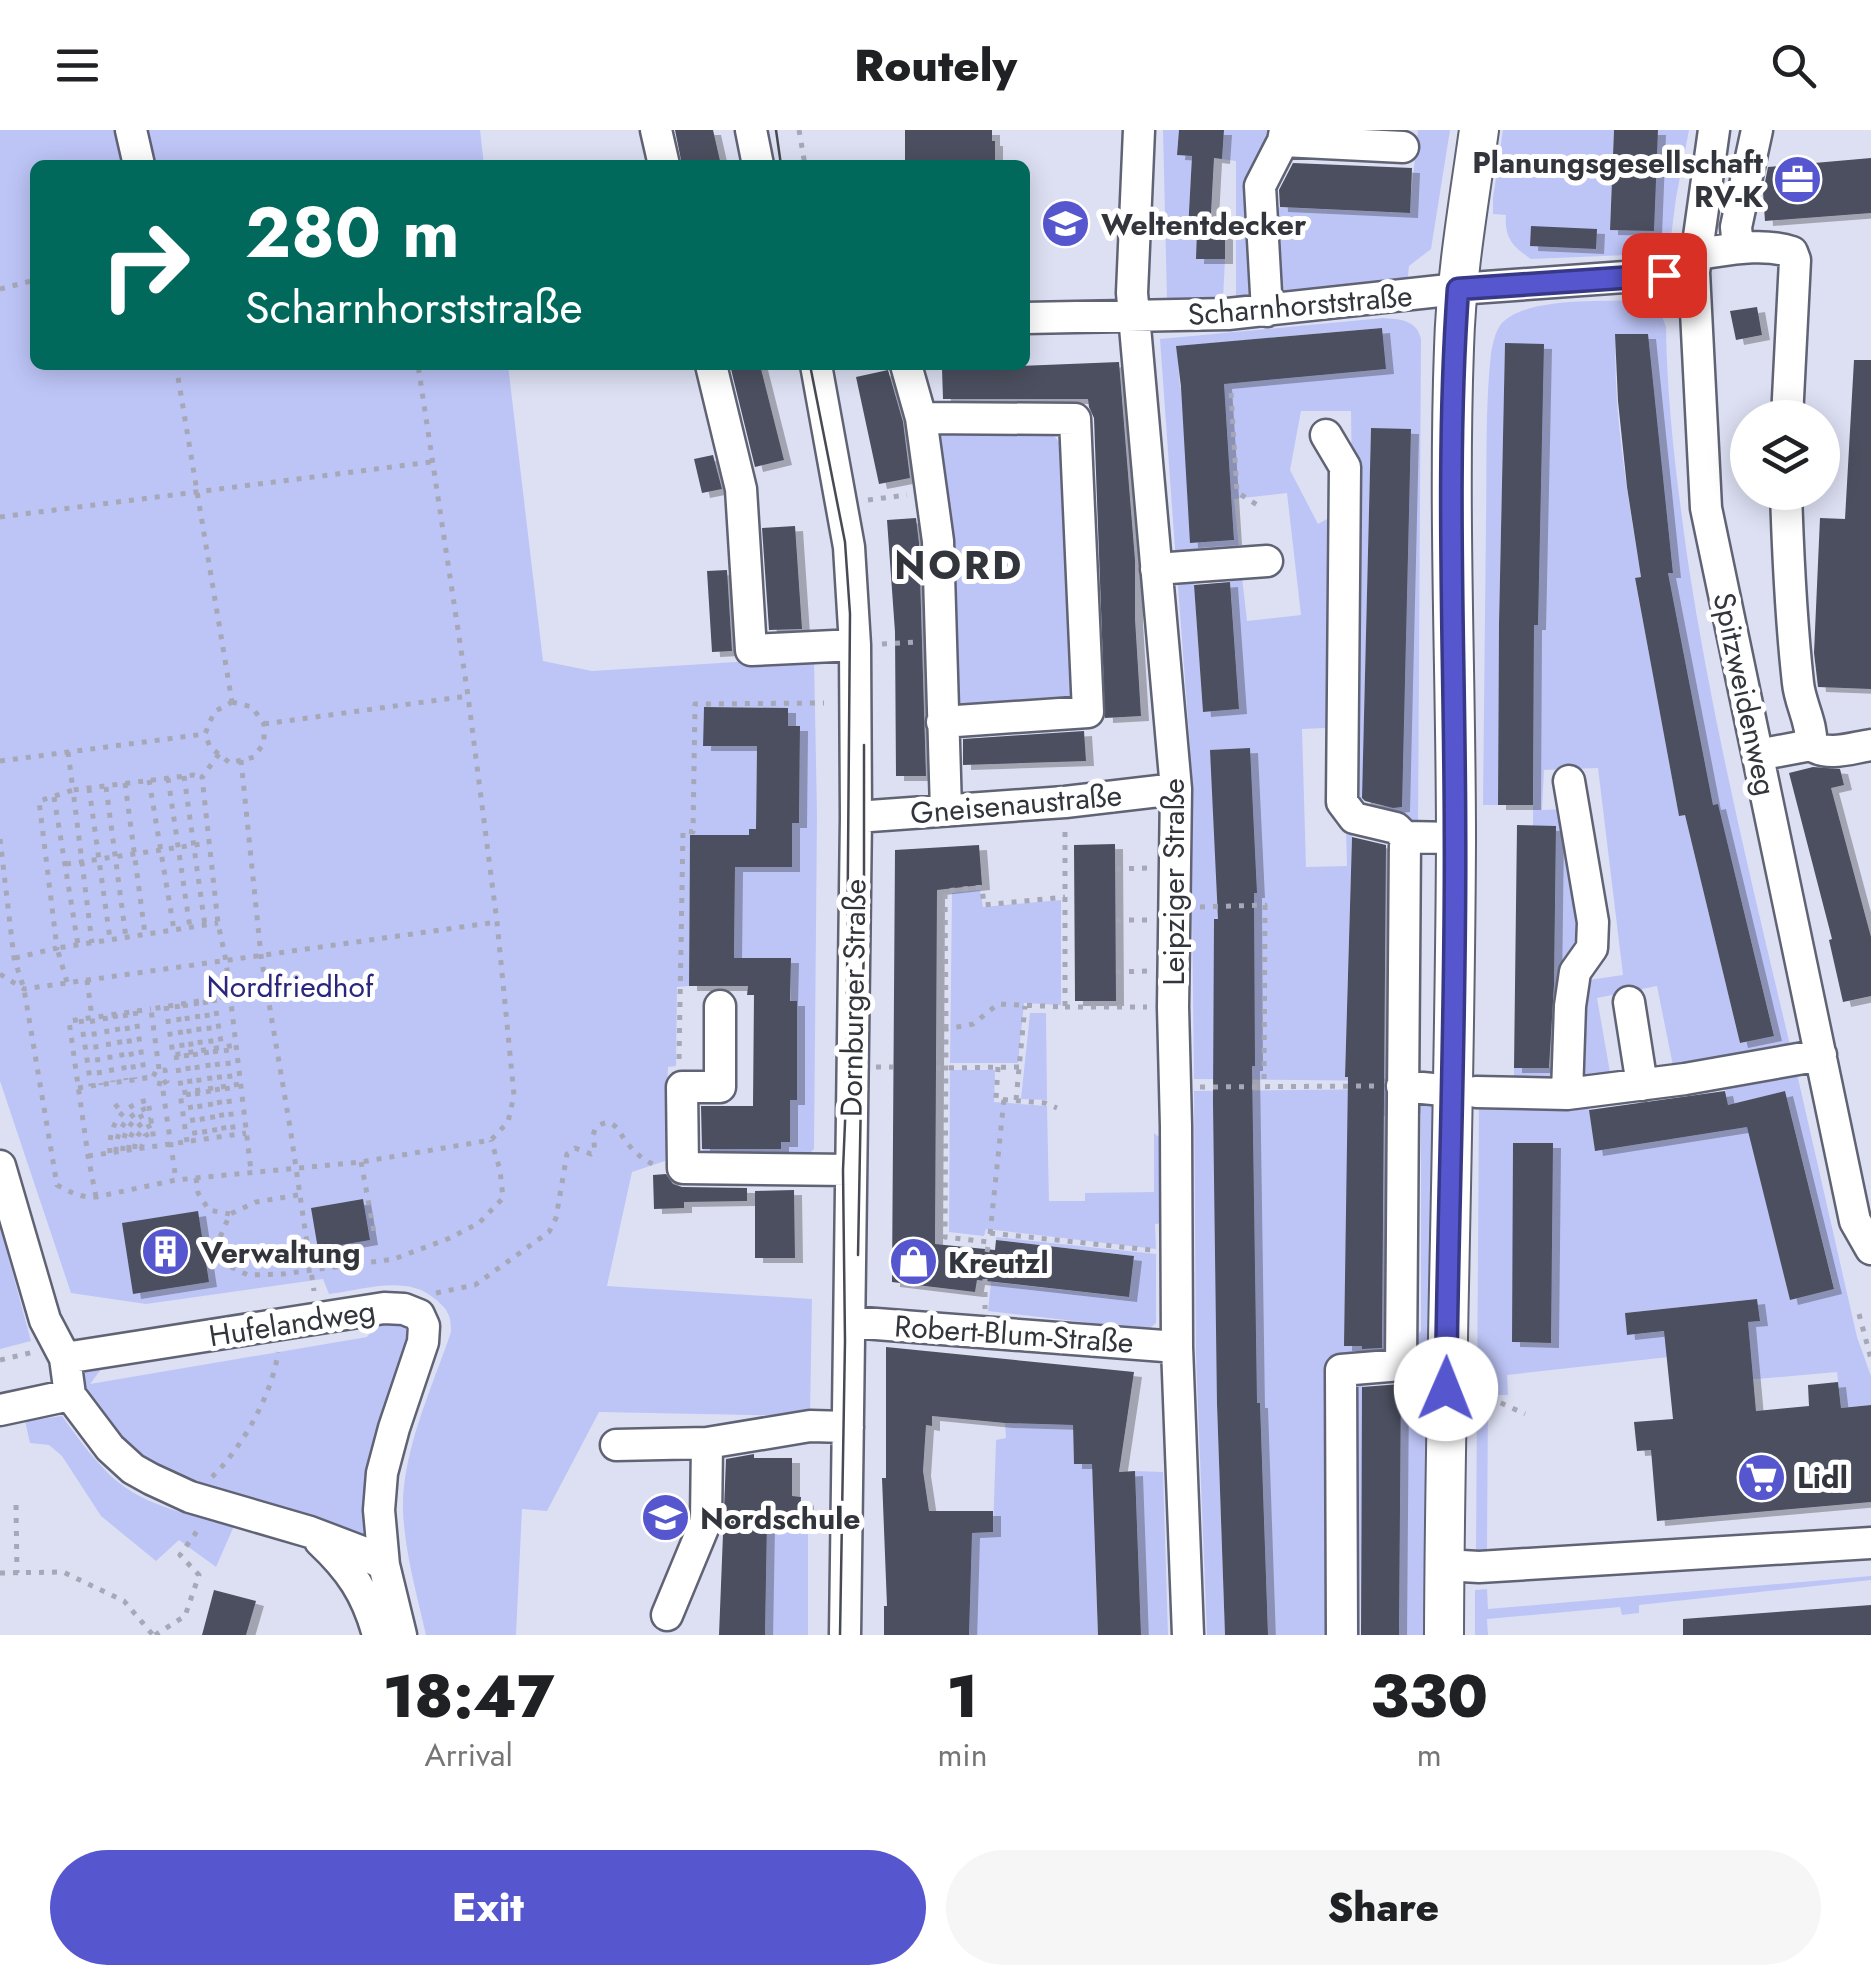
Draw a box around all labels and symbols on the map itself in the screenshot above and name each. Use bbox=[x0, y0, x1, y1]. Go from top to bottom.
place label: Planungsgesellschaft RV-K bbox=[1472, 141, 1763, 218]
office icon: Planungsgesellschaft RV-K bbox=[1772, 153, 1824, 205]
school or university icon: Weltentdecker bbox=[1040, 198, 1092, 250]
place label: Weltentdecker bbox=[1101, 203, 1307, 246]
pin bbox=[1622, 233, 1707, 318]
street label: Scharnhorststraße bbox=[1186, 274, 1414, 336]
district label: NORD bbox=[894, 536, 1024, 594]
street label: Spitzweidenweg bbox=[1702, 588, 1788, 800]
street label: Gneisenaustraße bbox=[908, 773, 1124, 835]
street label: Leipziger Straße bbox=[1152, 778, 1195, 986]
street label: Dornburger Straße bbox=[829, 879, 877, 1117]
park label: Nordfriedhof bbox=[207, 965, 375, 1008]
building icon: Verwaltung bbox=[140, 1226, 192, 1278]
place label: Verwaltung bbox=[200, 1231, 361, 1274]
shop icon: Kreutzl bbox=[887, 1236, 939, 1288]
place label: Kreutzl bbox=[948, 1241, 1049, 1284]
street label: Hufelandweg bbox=[206, 1289, 378, 1357]
street label: Robert-Blum-Straße bbox=[893, 1304, 1135, 1364]
position arrow bbox=[1394, 1337, 1498, 1441]
supermarket icon: Lidl bbox=[1736, 1451, 1788, 1503]
place label: Lidl bbox=[1797, 1456, 1848, 1499]
school or university icon: Nordschule bbox=[639, 1492, 691, 1544]
place label: Nordschule bbox=[700, 1497, 860, 1540]

